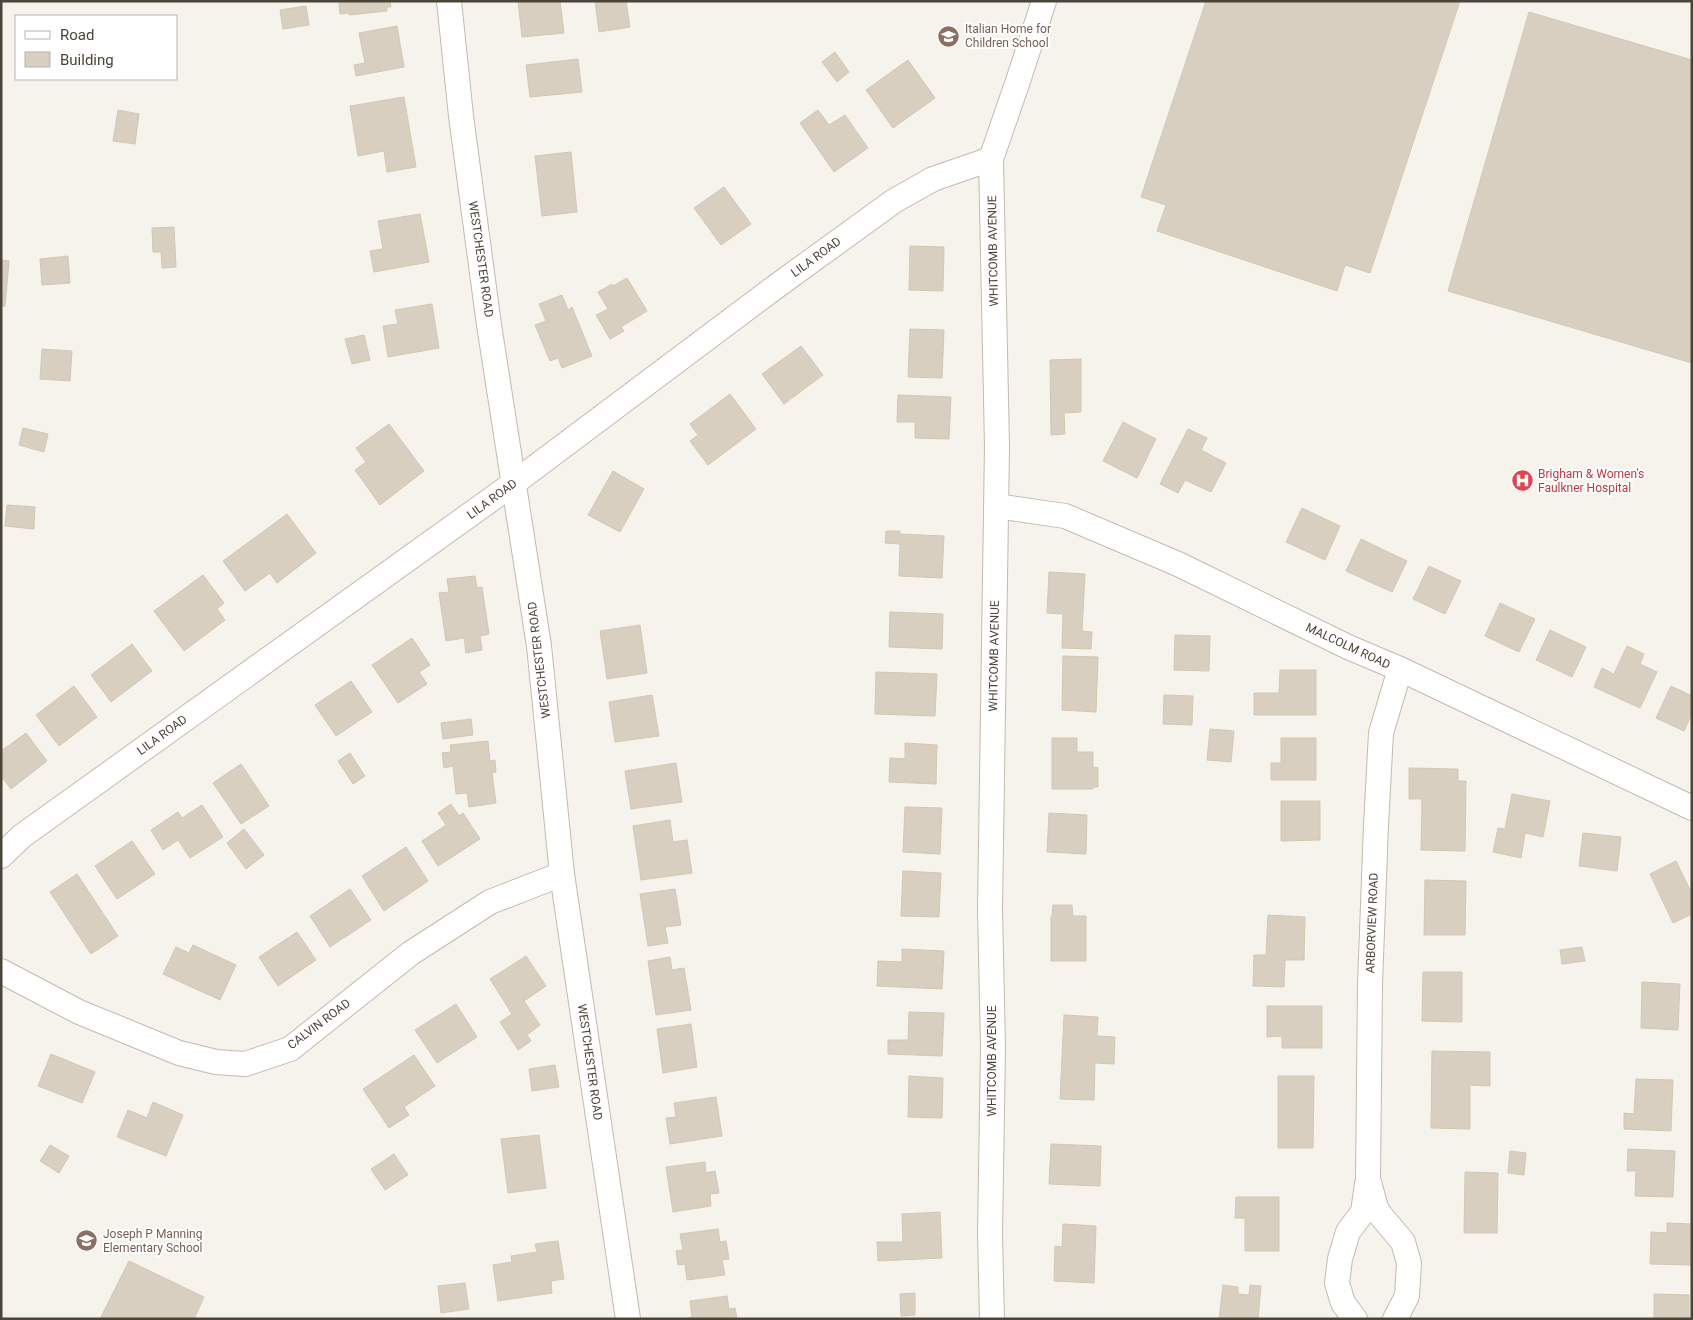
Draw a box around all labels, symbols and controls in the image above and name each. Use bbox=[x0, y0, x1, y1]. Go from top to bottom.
legend bbox=[15, 15, 178, 80]
place label: Italian Home for Children School bbox=[965, 22, 1051, 50]
school or university icon: Italian Home for Children School bbox=[937, 24, 961, 48]
text: Road bbox=[60, 26, 94, 44]
text: Building bbox=[60, 51, 114, 69]
street label: WHITCOMB AVENUE bbox=[985, 195, 1001, 307]
street label: WESTCHESTER ROAD bbox=[466, 200, 496, 318]
street label: LILA ROAD bbox=[788, 234, 844, 280]
place label: Brigham & Women's Faulkner Hospital bbox=[1538, 467, 1644, 495]
hospital icon: Brigham & Women's Faulkner Hospital bbox=[1510, 469, 1534, 493]
street label: LILA ROAD bbox=[464, 476, 520, 522]
street label: WHITCOMB AVENUE bbox=[986, 600, 1002, 712]
street label: WESTCHESTER ROAD bbox=[525, 601, 553, 719]
street label: MALCOLM ROAD bbox=[1303, 620, 1393, 672]
street label: LILA ROAD bbox=[134, 712, 190, 758]
street label: ARBORVIEW ROAD bbox=[1363, 872, 1381, 974]
street label: CALVIN ROAD bbox=[285, 996, 353, 1052]
street label: WESTCHESTER ROAD bbox=[575, 1003, 605, 1121]
street label: WHITCOMB AVENUE bbox=[985, 1005, 999, 1117]
place label: Joseph P Manning Elementary School bbox=[103, 1227, 203, 1255]
school or university icon: Joseph P Manning Elementary School bbox=[75, 1229, 99, 1253]

